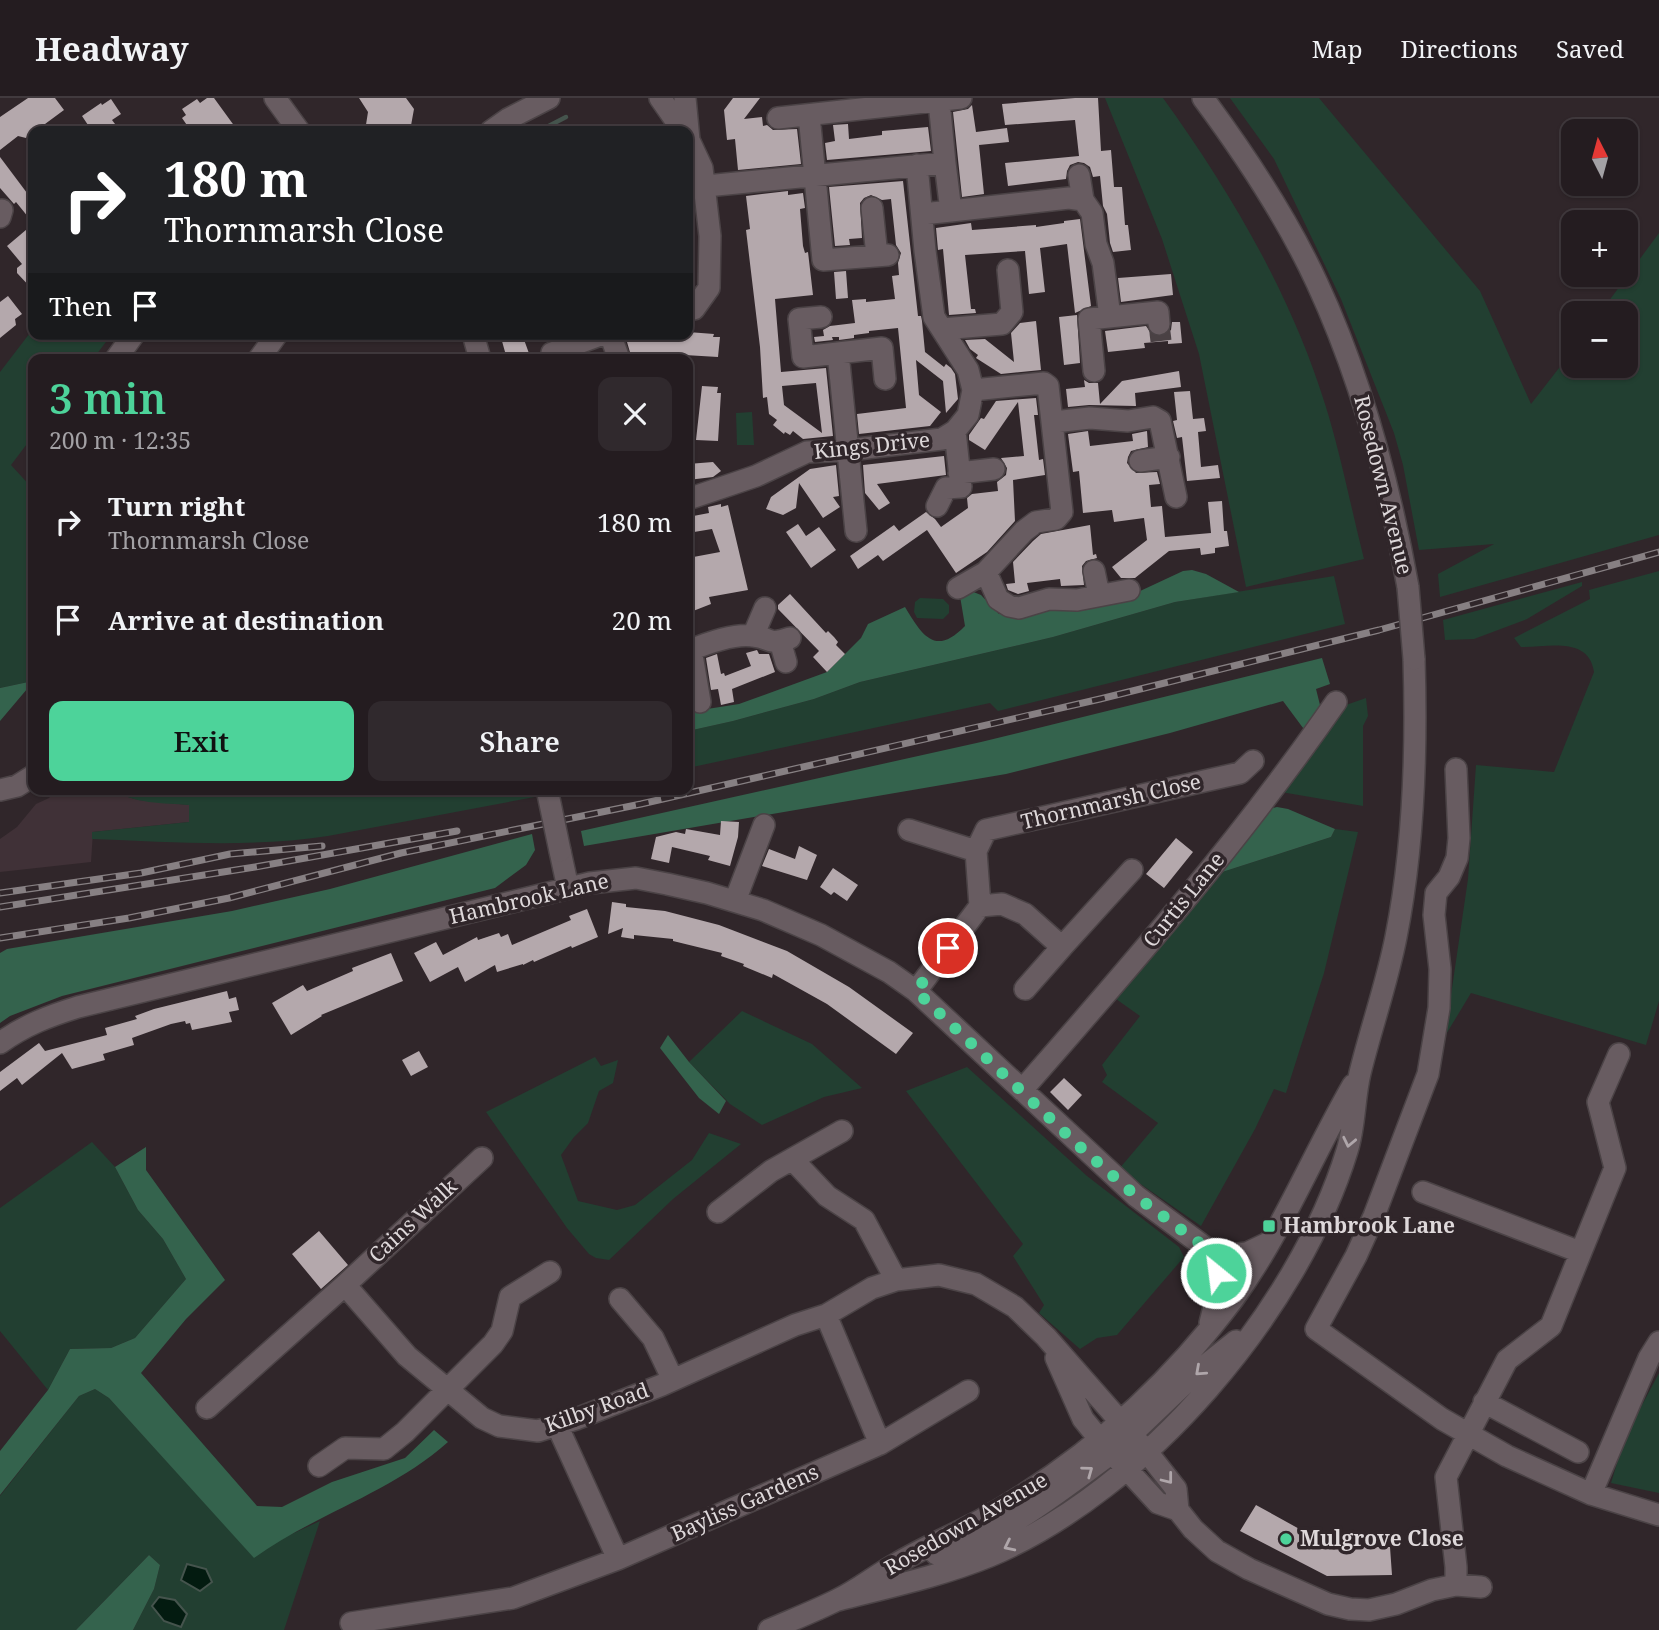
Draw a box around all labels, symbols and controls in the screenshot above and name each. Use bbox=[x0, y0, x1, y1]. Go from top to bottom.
text: Headway bbox=[35, 26, 189, 71]
text: Map bbox=[1312, 32, 1363, 65]
text: Directions bbox=[1401, 32, 1518, 65]
text: Saved bbox=[1556, 32, 1624, 65]
north arrow bbox=[1561, 119, 1638, 196]
map controls bbox=[1561, 119, 1638, 378]
text: 180 m bbox=[164, 145, 308, 211]
icon: right bbox=[49, 154, 140, 245]
text: Thornmarsh Close bbox=[164, 208, 444, 251]
button: + bbox=[1561, 210, 1638, 287]
icon: arrive bbox=[126, 287, 164, 325]
text: Then bbox=[49, 288, 112, 324]
button: − bbox=[1561, 301, 1638, 378]
text: 3 min bbox=[49, 369, 166, 426]
button: close bbox=[598, 377, 672, 451]
street label: Rosedown Avenue bbox=[1348, 392, 1420, 577]
text: 200 m · 12:35 bbox=[49, 424, 191, 456]
street label: Kings Drive bbox=[813, 425, 931, 465]
text: Turn right bbox=[108, 488, 245, 524]
icon: right bbox=[49, 503, 87, 541]
text: 180 m bbox=[597, 504, 672, 540]
text: Thornmarsh Close bbox=[108, 524, 309, 556]
icon: arrive bbox=[49, 601, 87, 639]
text: Arrive at destination bbox=[108, 602, 384, 638]
text: 20 m bbox=[612, 602, 672, 638]
button: Exit bbox=[49, 701, 354, 781]
button: Share bbox=[368, 701, 672, 781]
street label: Thornmarsh Close bbox=[1018, 767, 1203, 835]
street label: Curtis Lane bbox=[1136, 846, 1230, 953]
street label: Hambrook Lane bbox=[446, 866, 611, 930]
pin bbox=[918, 918, 978, 978]
icon: arrive bbox=[929, 929, 967, 967]
one-way arrow bbox=[1343, 1136, 1358, 1148]
street label: Cains Walk bbox=[362, 1172, 463, 1268]
place label: Hambrook Lane bbox=[1283, 1211, 1455, 1239]
marker: Hambrook Lane bbox=[1261, 1218, 1277, 1234]
position arrow bbox=[1179, 1236, 1253, 1310]
one-way arrow bbox=[1195, 1362, 1208, 1375]
street label: Kilby Road bbox=[541, 1375, 652, 1439]
street label: Bayliss Gardens bbox=[667, 1457, 823, 1547]
street label: Rosedown Avenue bbox=[879, 1465, 1052, 1581]
one-way arrow bbox=[1080, 1466, 1093, 1479]
one-way arrow bbox=[1160, 1471, 1173, 1483]
place label: Mulgrove Close bbox=[1300, 1524, 1464, 1552]
marker: Mulgrove Close bbox=[1278, 1531, 1294, 1547]
one-way arrow bbox=[1004, 1538, 1016, 1552]

